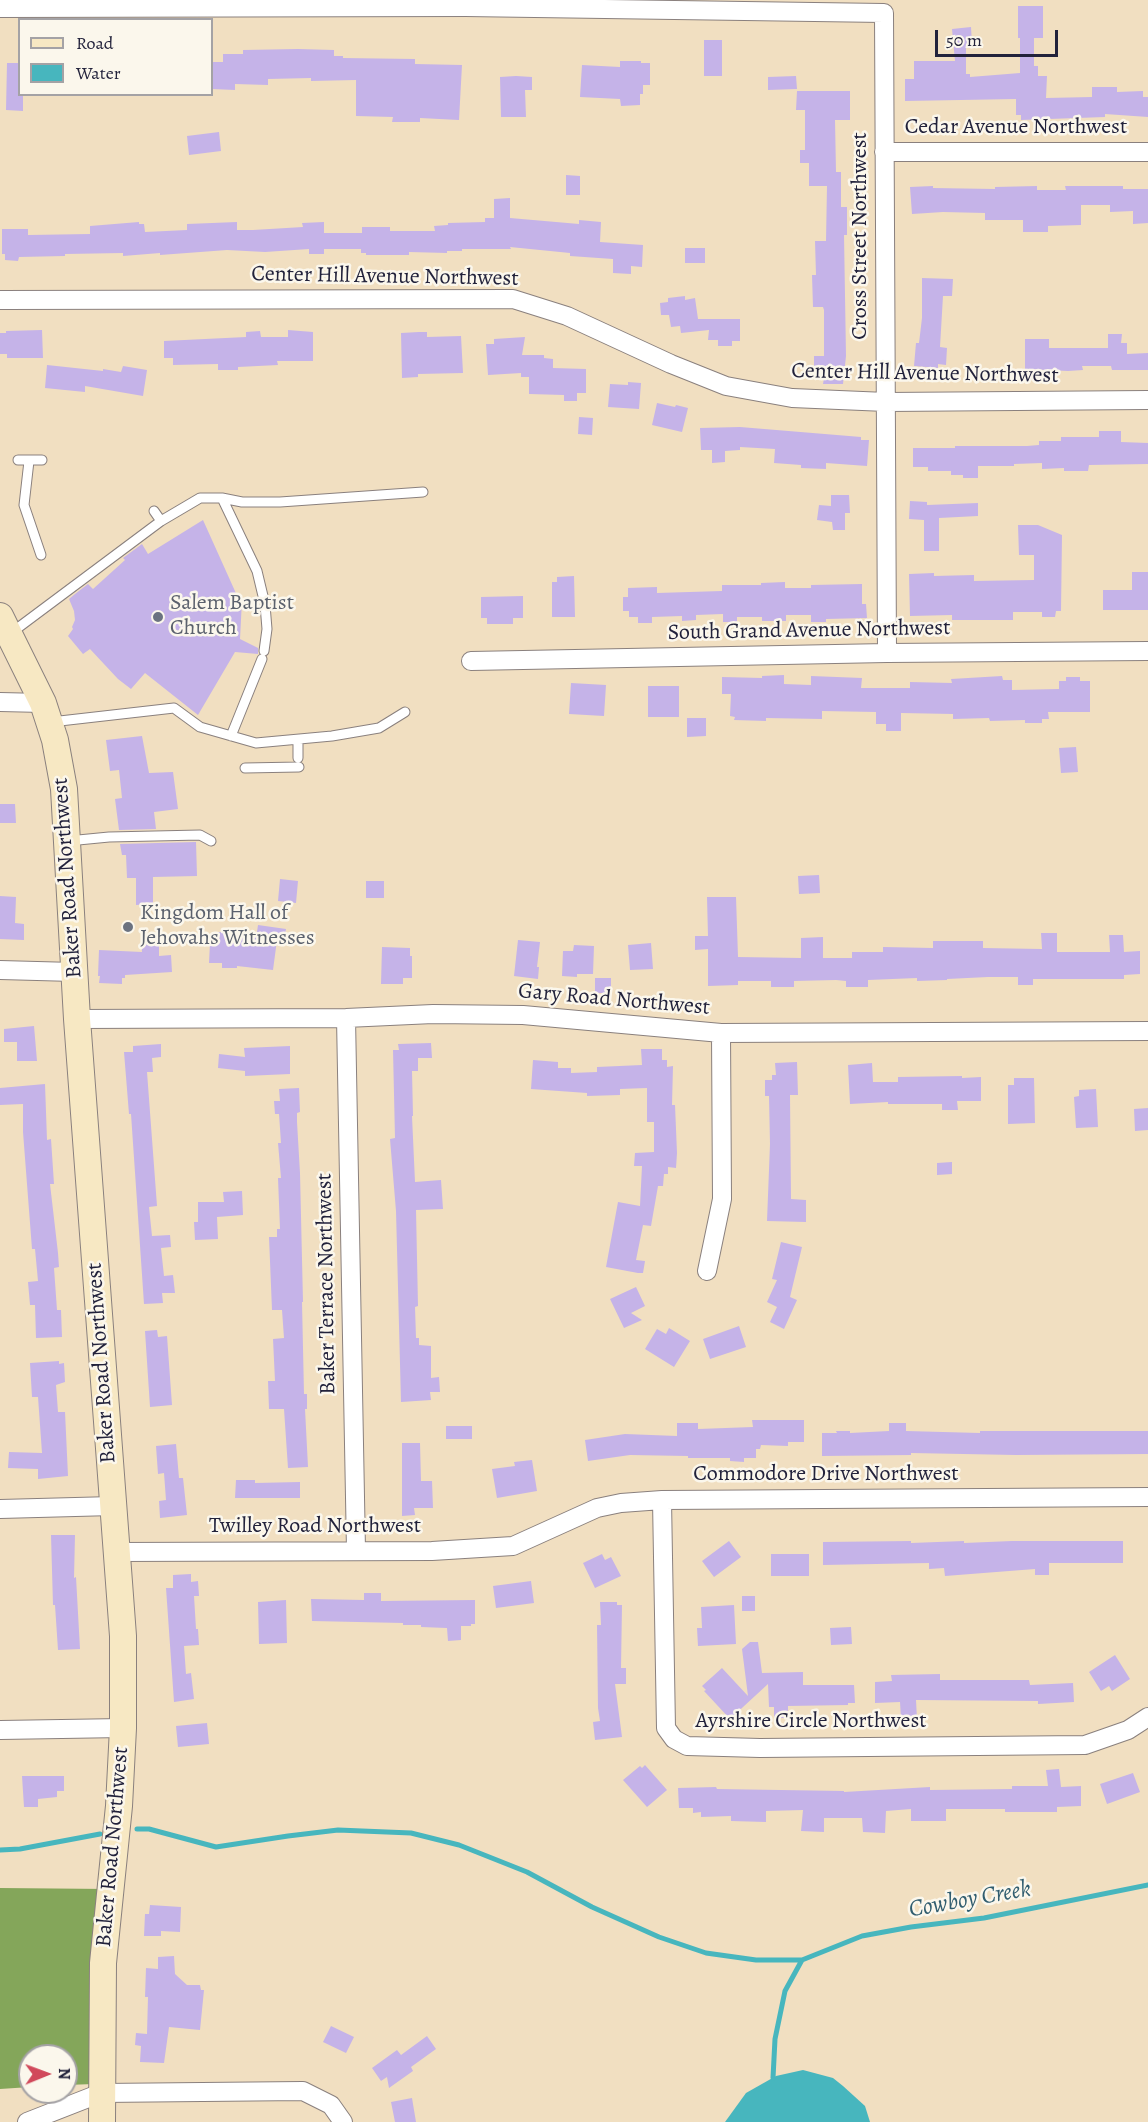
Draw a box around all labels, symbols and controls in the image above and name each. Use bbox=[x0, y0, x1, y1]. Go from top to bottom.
legend bbox=[18, 18, 213, 96]
scale bar bbox=[938, 18, 1061, 56]
text: 50 m bbox=[946, 28, 982, 52]
text: Road bbox=[76, 31, 113, 55]
text: Water bbox=[76, 61, 121, 85]
street label: Cedar Avenue Northwest bbox=[905, 115, 1127, 141]
street label: Cross Street Northwest bbox=[848, 132, 874, 340]
street label: Center Hill Avenue Northwest bbox=[251, 261, 519, 293]
street label: Center Hill Avenue Northwest bbox=[791, 358, 1059, 390]
place label: Salem Baptist Church bbox=[170, 591, 294, 642]
marker: Salem Baptist Church bbox=[151, 610, 165, 624]
street label: South Grand Avenue Northwest bbox=[667, 615, 951, 647]
street label: Baker Road Northwest bbox=[48, 777, 88, 979]
place label: Kingdom Hall of Jehovahs Witnesses bbox=[140, 901, 315, 952]
marker: Kingdom Hall of Jehovahs Witnesses bbox=[121, 920, 135, 934]
street label: Gary Road Northwest bbox=[517, 978, 711, 1022]
street label: Baker Terrace Northwest bbox=[312, 1173, 342, 1395]
street label: Baker Road Northwest bbox=[82, 1262, 122, 1464]
street label: Commodore Drive Northwest bbox=[693, 1462, 959, 1488]
street label: Twilley Road Northwest bbox=[209, 1514, 421, 1540]
street label: Ayrshire Circle Northwest bbox=[696, 1709, 926, 1735]
street label: Baker Road Northwest bbox=[91, 1746, 135, 1948]
water label: Cowboy Creek bbox=[907, 1875, 1033, 1925]
north arrow bbox=[18, 2044, 78, 2104]
text: N bbox=[53, 2068, 75, 2080]

